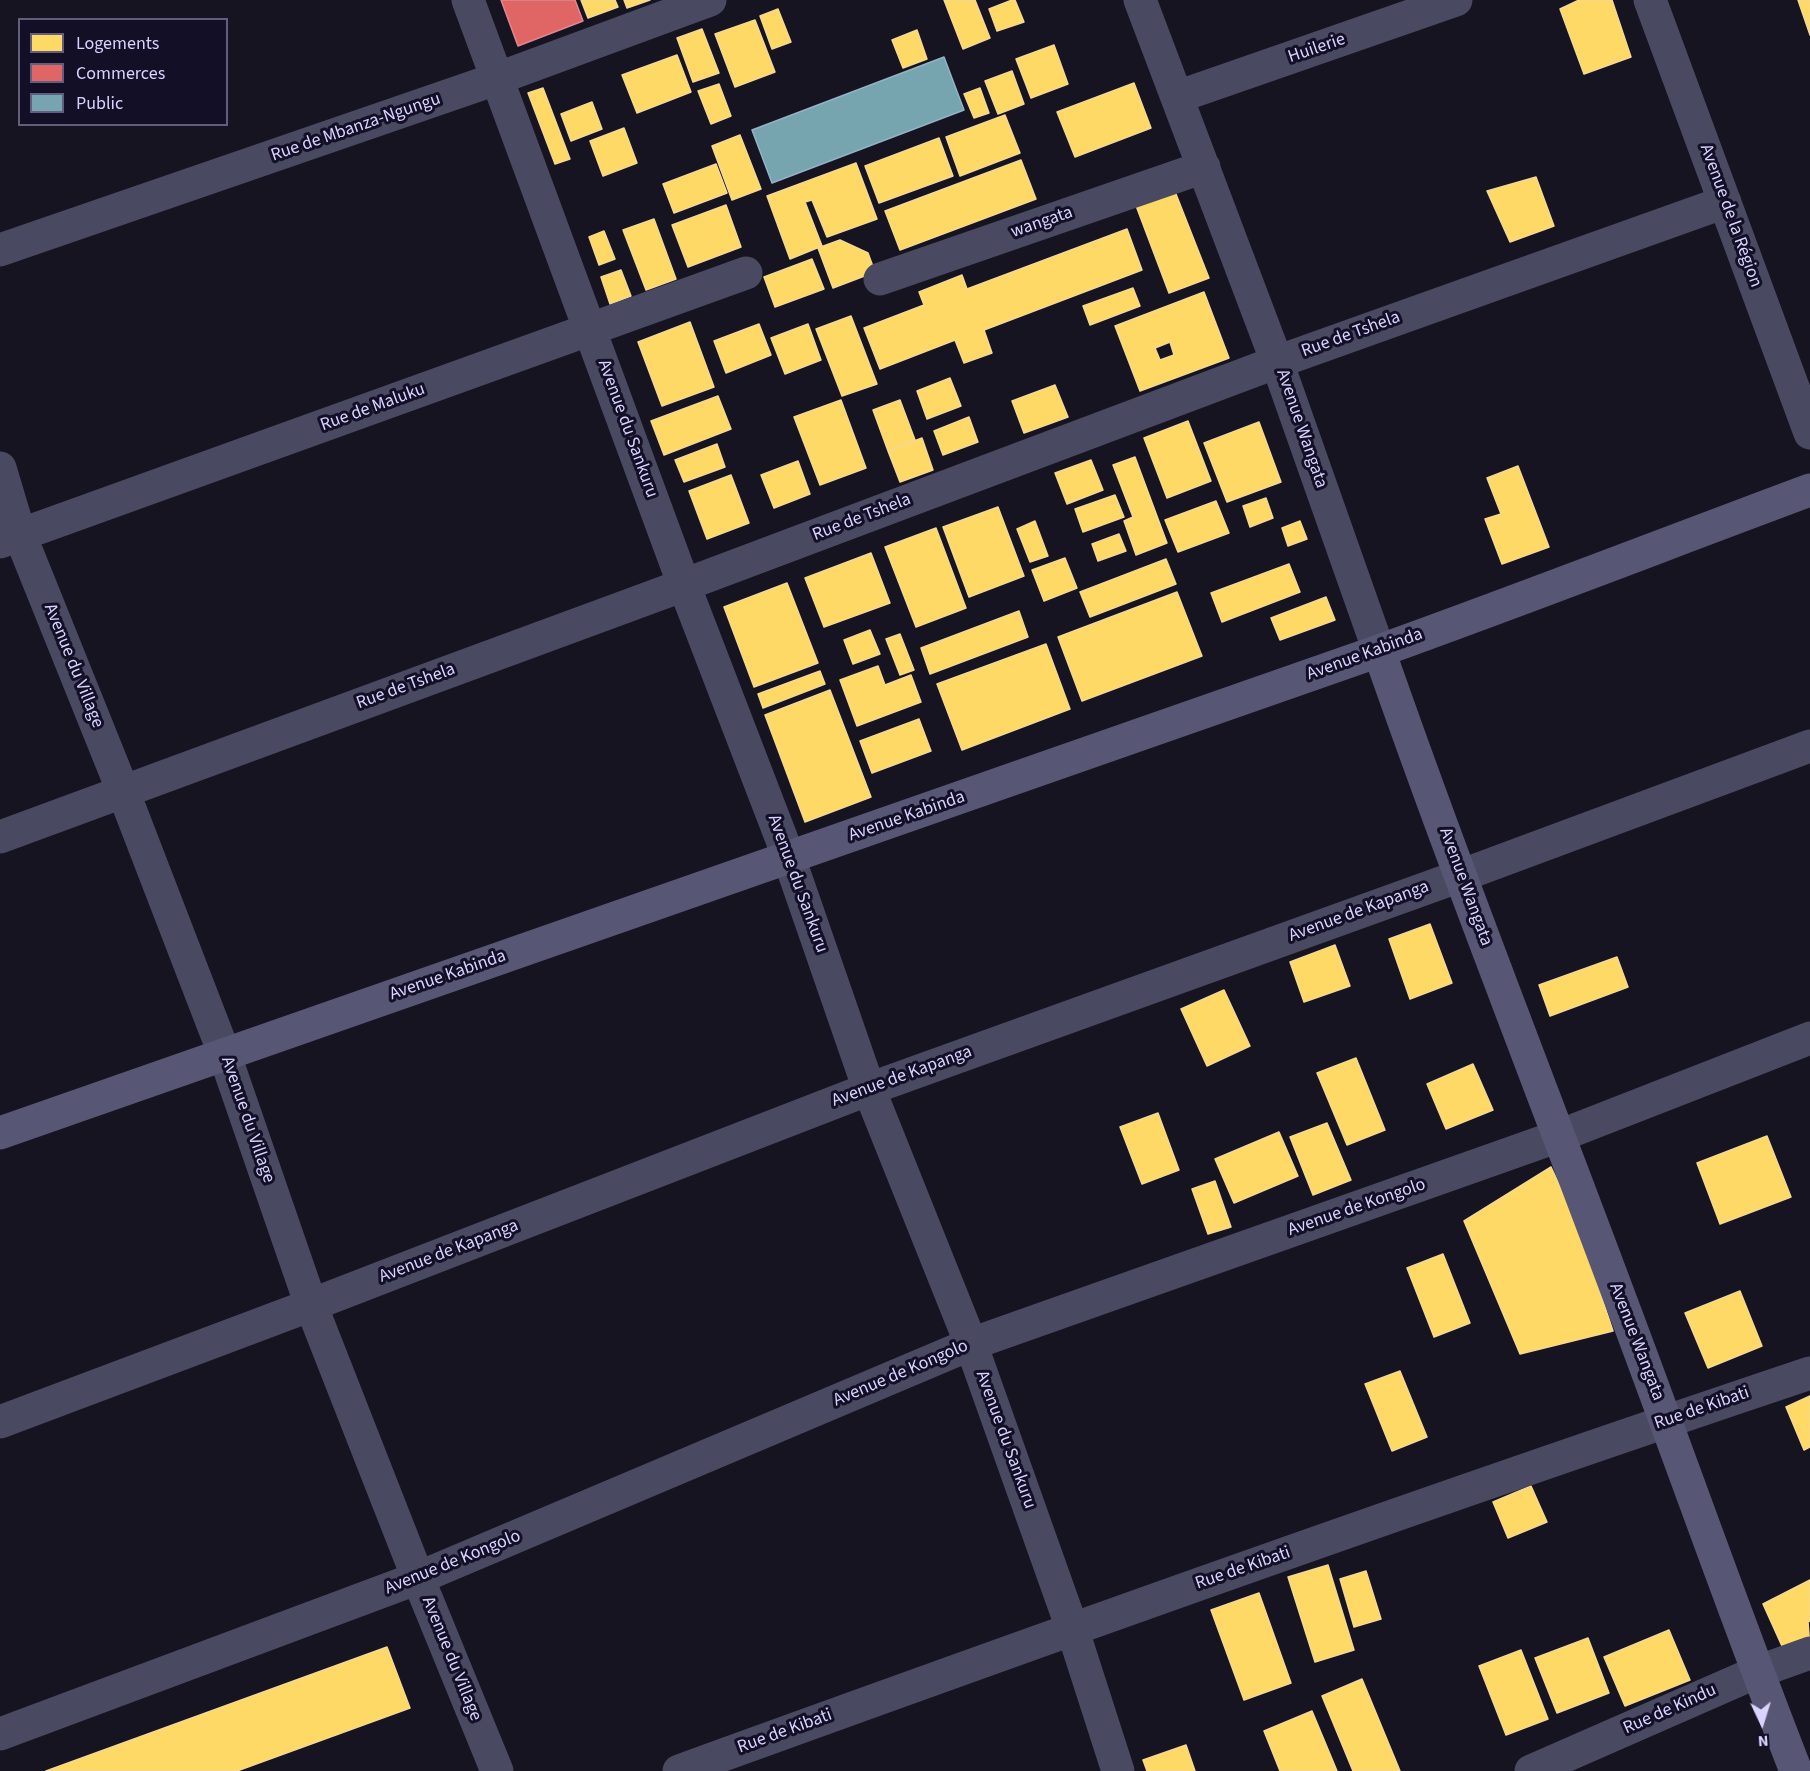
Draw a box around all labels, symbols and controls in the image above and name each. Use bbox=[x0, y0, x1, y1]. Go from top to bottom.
legend bbox=[18, 18, 228, 126]
street label: Huilerie bbox=[1286, 29, 1348, 69]
text: Logements bbox=[76, 31, 159, 56]
text: Commerces bbox=[76, 61, 165, 86]
street label: Rue de Mbanza-Ngungu bbox=[268, 89, 444, 167]
text: Public bbox=[76, 91, 123, 116]
street label: Avenue de la Région bbox=[1694, 141, 1766, 291]
street label: wangata bbox=[1008, 202, 1076, 244]
street label: Rue de Tshela bbox=[1299, 307, 1403, 363]
street label: Avenue du Sankuru bbox=[592, 357, 662, 501]
street label: Avenue Wangata bbox=[1271, 367, 1331, 491]
street label: Rue de Maluku bbox=[318, 379, 428, 437]
street label: Rue de Tshela bbox=[810, 489, 914, 547]
street label: Avenue du Village bbox=[38, 601, 108, 731]
street label: Avenue Kabinda bbox=[1304, 624, 1426, 686]
street label: Rue de Tshela bbox=[354, 659, 458, 715]
street label: Avenue Kabinda bbox=[846, 787, 968, 847]
street label: Avenue du Sankuru bbox=[762, 812, 832, 956]
street label: Avenue Wangata bbox=[1434, 825, 1496, 949]
street label: Avenue de Kapanga bbox=[1286, 877, 1432, 947]
street label: Avenue Kabinda bbox=[387, 946, 509, 1006]
street label: Avenue de Kapanga bbox=[829, 1042, 975, 1112]
street label: Avenue du Village bbox=[215, 1054, 279, 1186]
street label: Avenue de Kongolo bbox=[1285, 1174, 1429, 1242]
street label: Avenue de Kapanga bbox=[376, 1215, 522, 1289]
street label: Avenue Wangata bbox=[1604, 1280, 1668, 1404]
street label: Avenue de Kongolo bbox=[830, 1336, 972, 1412]
street label: Avenue du Sankuru bbox=[970, 1368, 1040, 1512]
street label: Rue de Kibati bbox=[1652, 1383, 1752, 1435]
street label: Avenue de Kongolo bbox=[382, 1526, 524, 1600]
street label: Rue de Kibati bbox=[1193, 1543, 1293, 1595]
street label: Avenue du Village bbox=[416, 1594, 486, 1724]
street label: Rue de Kindu bbox=[1620, 1680, 1720, 1740]
north arrow bbox=[1732, 1693, 1792, 1753]
street label: Rue de Kibati bbox=[735, 1705, 835, 1759]
text: N bbox=[1757, 1730, 1769, 1752]

